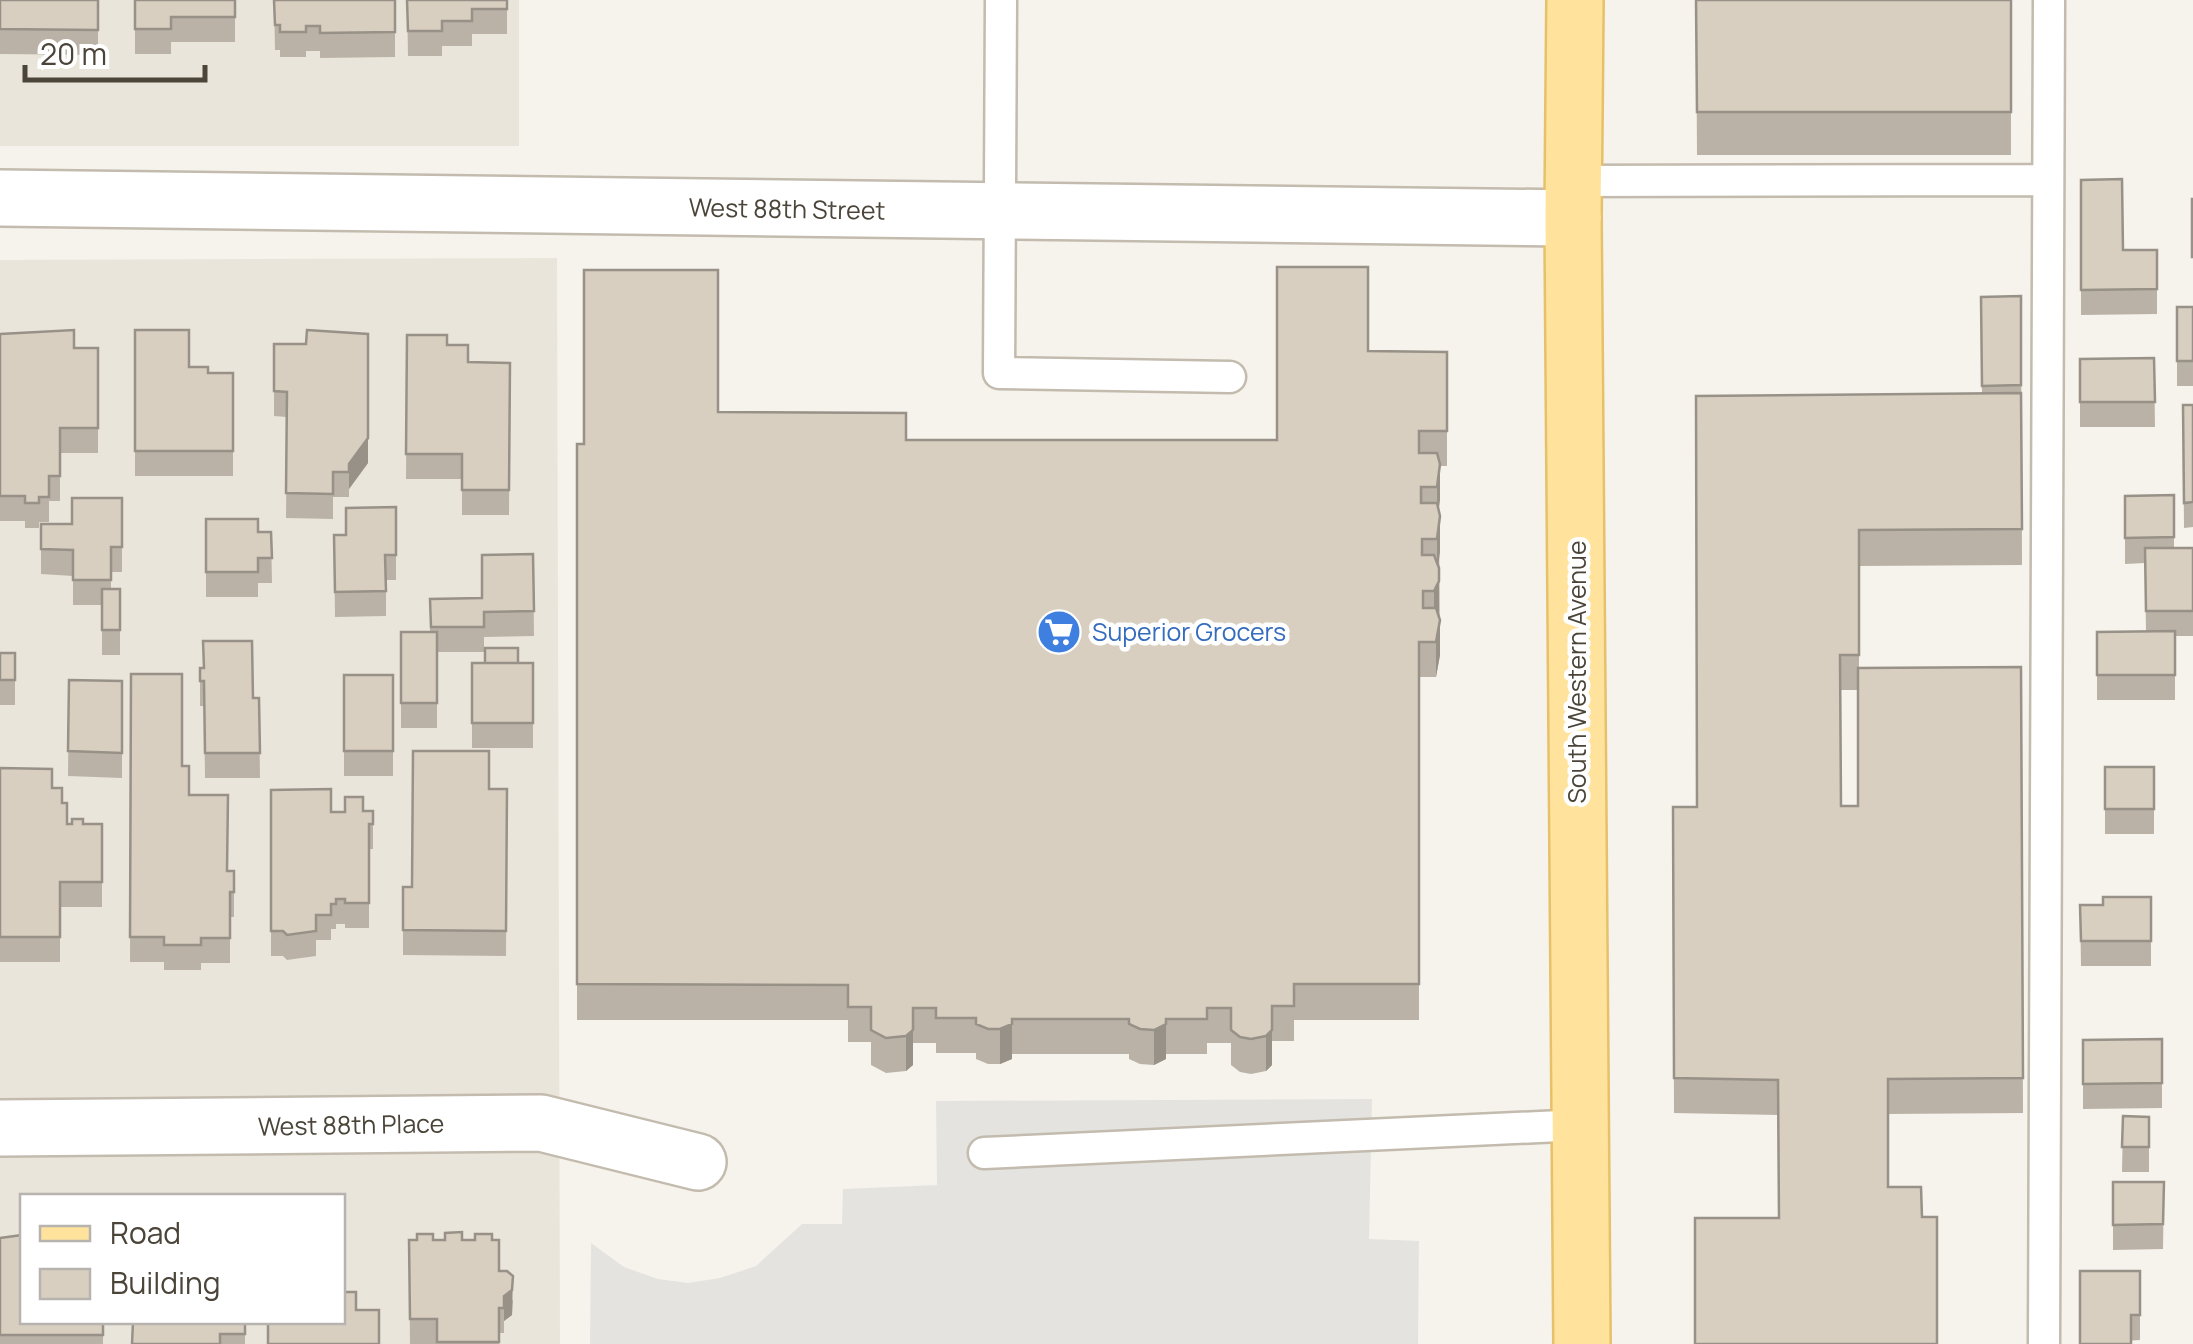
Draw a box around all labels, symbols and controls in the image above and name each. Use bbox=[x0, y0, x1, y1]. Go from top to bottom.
scale bar bbox=[25, 20, 205, 82]
text: 20 m bbox=[40, 33, 107, 74]
street label: West 88th Street bbox=[688, 189, 886, 228]
street label: South Western Avenue bbox=[1559, 540, 1594, 804]
supermarket icon: Superior Grocers bbox=[1036, 609, 1082, 655]
place label: Superior Grocers bbox=[1092, 614, 1286, 649]
street label: West 88th Place bbox=[257, 1105, 445, 1144]
legend bbox=[20, 1194, 345, 1324]
text: Road bbox=[110, 1212, 181, 1253]
text: Building bbox=[110, 1262, 221, 1303]

